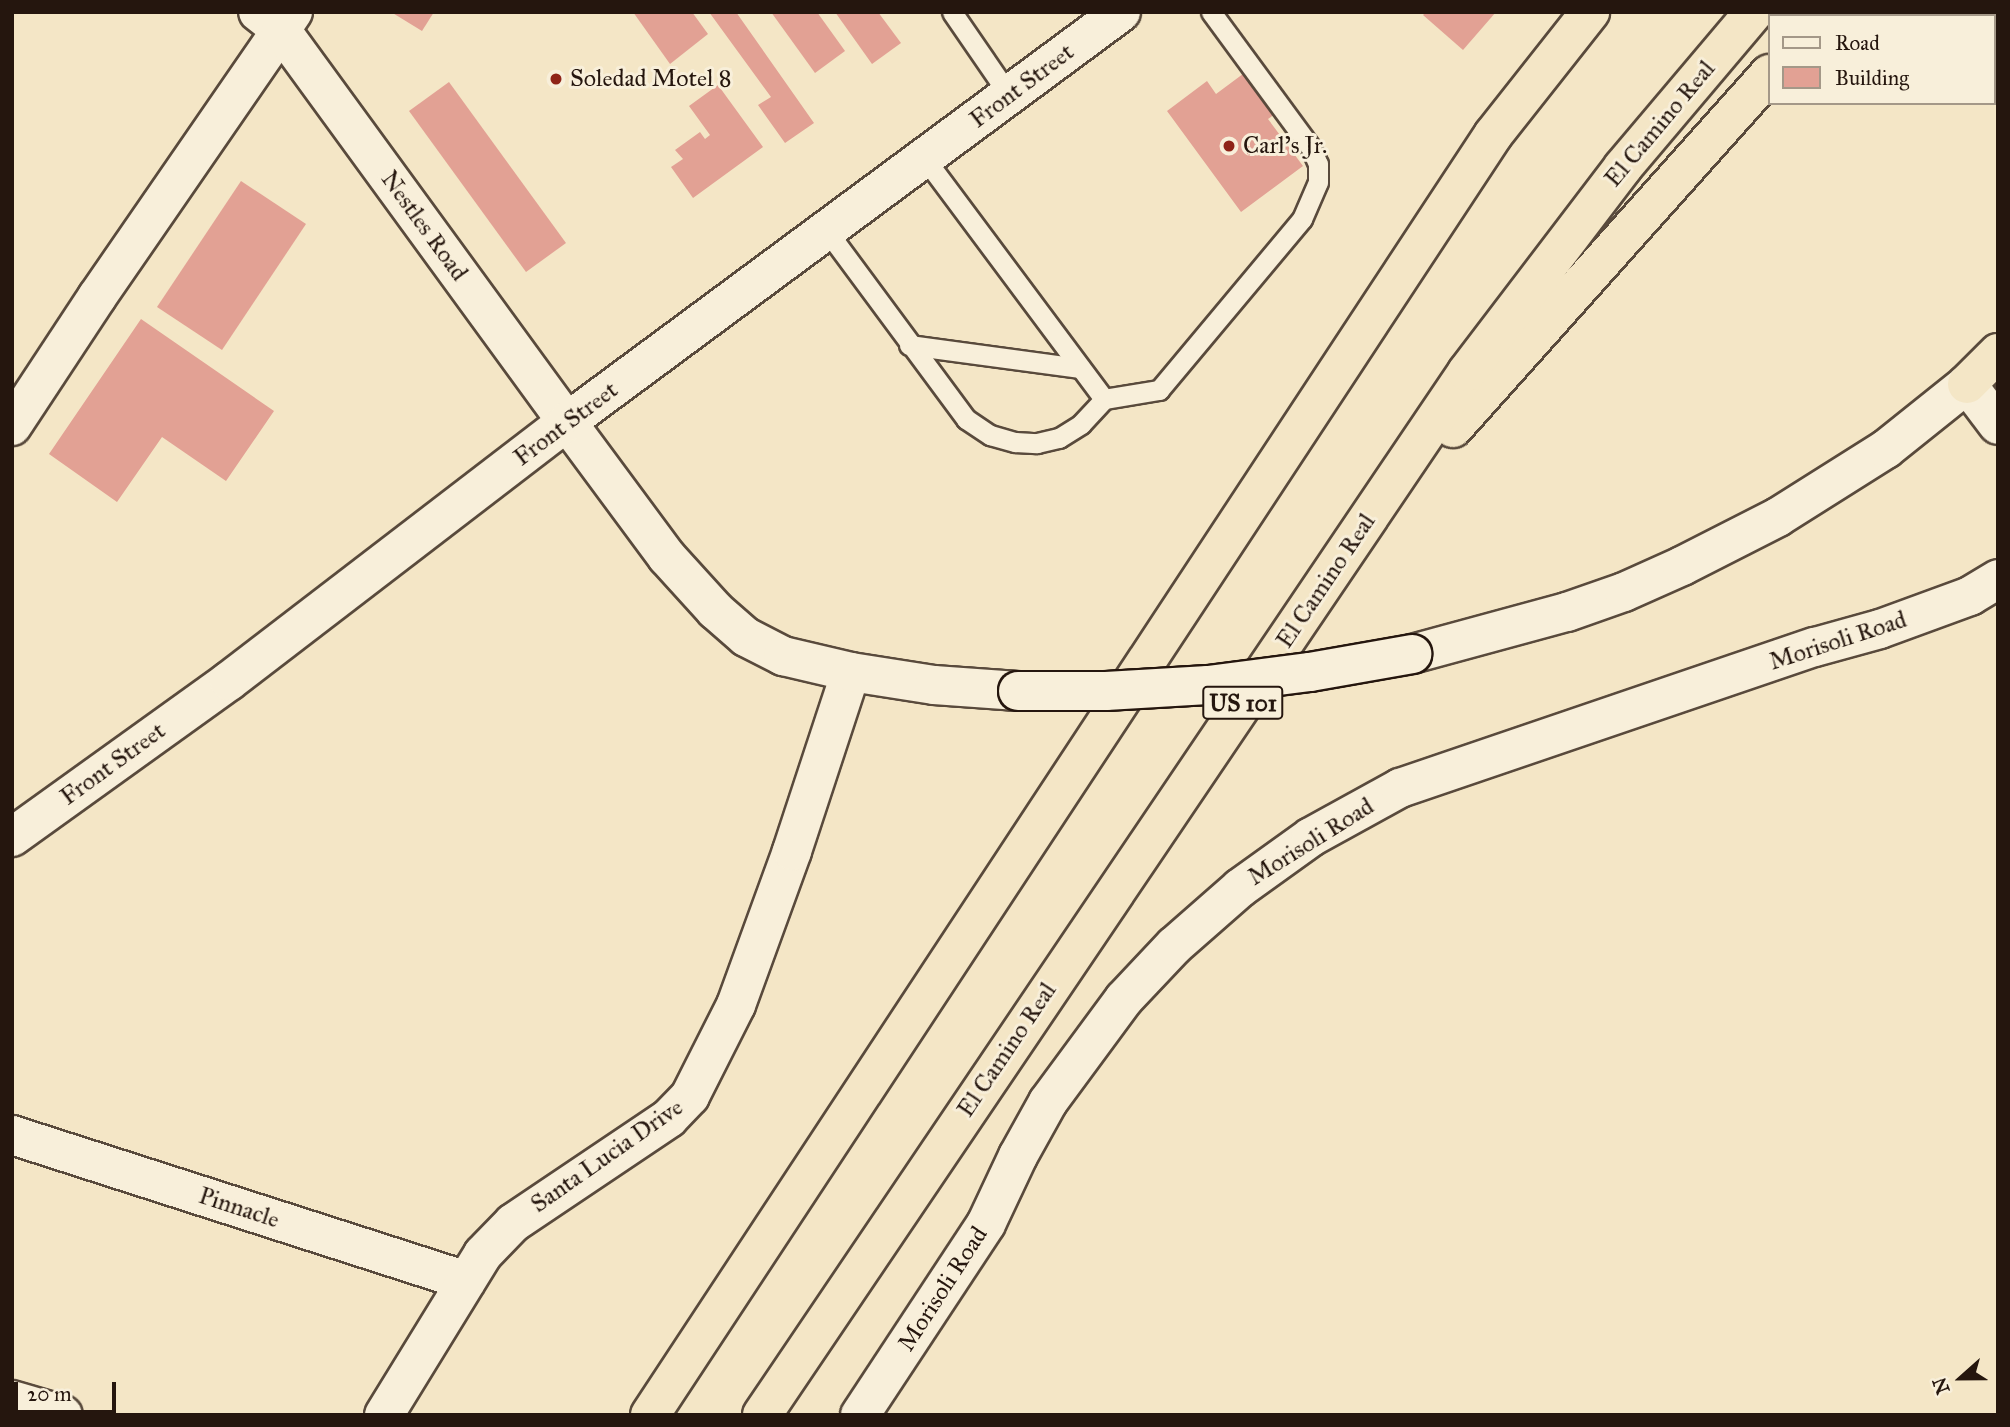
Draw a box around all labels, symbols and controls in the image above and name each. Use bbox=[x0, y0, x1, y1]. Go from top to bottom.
legend bbox=[1769, 14, 1996, 105]
text: Road bbox=[1835, 30, 1880, 56]
street label: Front Street bbox=[964, 38, 1080, 134]
street label: El Camino Real bbox=[1599, 55, 1721, 193]
place label: Soledad Motel 8 bbox=[570, 65, 731, 93]
text: Building bbox=[1835, 65, 1909, 91]
marker: Soledad Motel 8 bbox=[548, 71, 564, 87]
place label: Carl's Jr. bbox=[1243, 132, 1327, 160]
marker: Carl's Jr. bbox=[1221, 138, 1237, 154]
street label: Nestles Road bbox=[375, 165, 473, 287]
street label: Front Street bbox=[508, 376, 624, 472]
street label: El Camino Real bbox=[1270, 508, 1382, 654]
street label: Morisoli Road bbox=[1766, 605, 1910, 677]
road number: US 101 bbox=[1201, 684, 1285, 722]
street label: Front Street bbox=[55, 716, 171, 812]
street label: Morisoli Road bbox=[1243, 792, 1379, 892]
street label: El Camino Real bbox=[951, 977, 1063, 1123]
street label: Santa Lucia Drive bbox=[526, 1093, 688, 1219]
street label: Pinnacle bbox=[195, 1181, 283, 1235]
street label: Morisoli Road bbox=[892, 1221, 994, 1357]
north arrow bbox=[1926, 1343, 1996, 1413]
scale bar bbox=[18, 1368, 119, 1412]
text: N bbox=[1927, 1374, 1955, 1397]
text: 20 m bbox=[27, 1381, 72, 1407]

